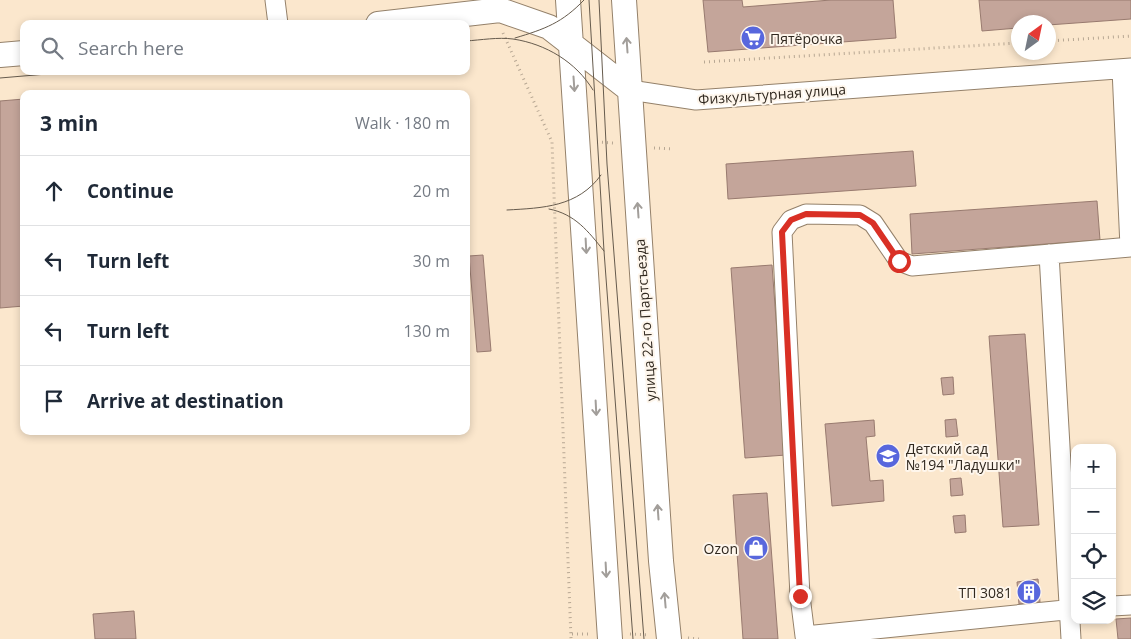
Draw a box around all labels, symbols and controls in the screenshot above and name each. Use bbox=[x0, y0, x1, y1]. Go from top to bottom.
north arrow bbox=[1011, 15, 1056, 60]
search box bbox=[20, 20, 470, 75]
supermarket icon: Пятёрочка bbox=[740, 25, 766, 51]
place label: Пятёрочка bbox=[770, 29, 843, 48]
icon: search bbox=[38, 34, 66, 62]
text: Search here bbox=[78, 35, 184, 61]
one-way arrow bbox=[623, 37, 632, 53]
one-way arrow bbox=[569, 75, 579, 91]
street label: Физкультурная улица bbox=[698, 79, 846, 109]
text: 3 min bbox=[40, 109, 98, 137]
text: Walk · 180 m bbox=[355, 112, 450, 134]
icon: ahead bbox=[40, 177, 68, 205]
text: Continue bbox=[87, 178, 174, 204]
text: 20 m bbox=[413, 180, 450, 202]
one-way arrow bbox=[634, 203, 643, 219]
one-way arrow bbox=[581, 237, 590, 253]
street label: улица 22-го Партсъезда bbox=[630, 238, 660, 402]
icon: left bbox=[40, 247, 68, 275]
text: Turn left bbox=[87, 248, 169, 274]
text: 30 m bbox=[413, 250, 450, 272]
route start bbox=[888, 250, 911, 273]
icon: left bbox=[40, 317, 68, 345]
text: Turn left bbox=[87, 318, 169, 344]
text: 130 m bbox=[404, 320, 450, 342]
icon: arrive bbox=[40, 387, 68, 415]
text: Arrive at destination bbox=[87, 388, 284, 414]
one-way arrow bbox=[591, 400, 600, 416]
place label: Детский сад №194 "Ладушки" bbox=[906, 439, 1020, 474]
school or university icon: Детский сад №194 "Ладушки" bbox=[875, 443, 901, 469]
map controls bbox=[1071, 444, 1116, 624]
button: + bbox=[1071, 444, 1116, 489]
button: − bbox=[1071, 489, 1116, 534]
one-way arrow bbox=[653, 504, 663, 520]
button: locate bbox=[1071, 534, 1116, 579]
shop icon: Ozon bbox=[743, 535, 769, 561]
place label: Ozon bbox=[704, 539, 738, 558]
one-way arrow bbox=[601, 562, 610, 578]
building icon: ТП 3081 bbox=[1016, 579, 1042, 605]
button: layers bbox=[1071, 579, 1116, 624]
place label: ТП 3081 bbox=[958, 583, 1012, 602]
route end bbox=[789, 585, 812, 608]
one-way arrow bbox=[660, 592, 669, 608]

